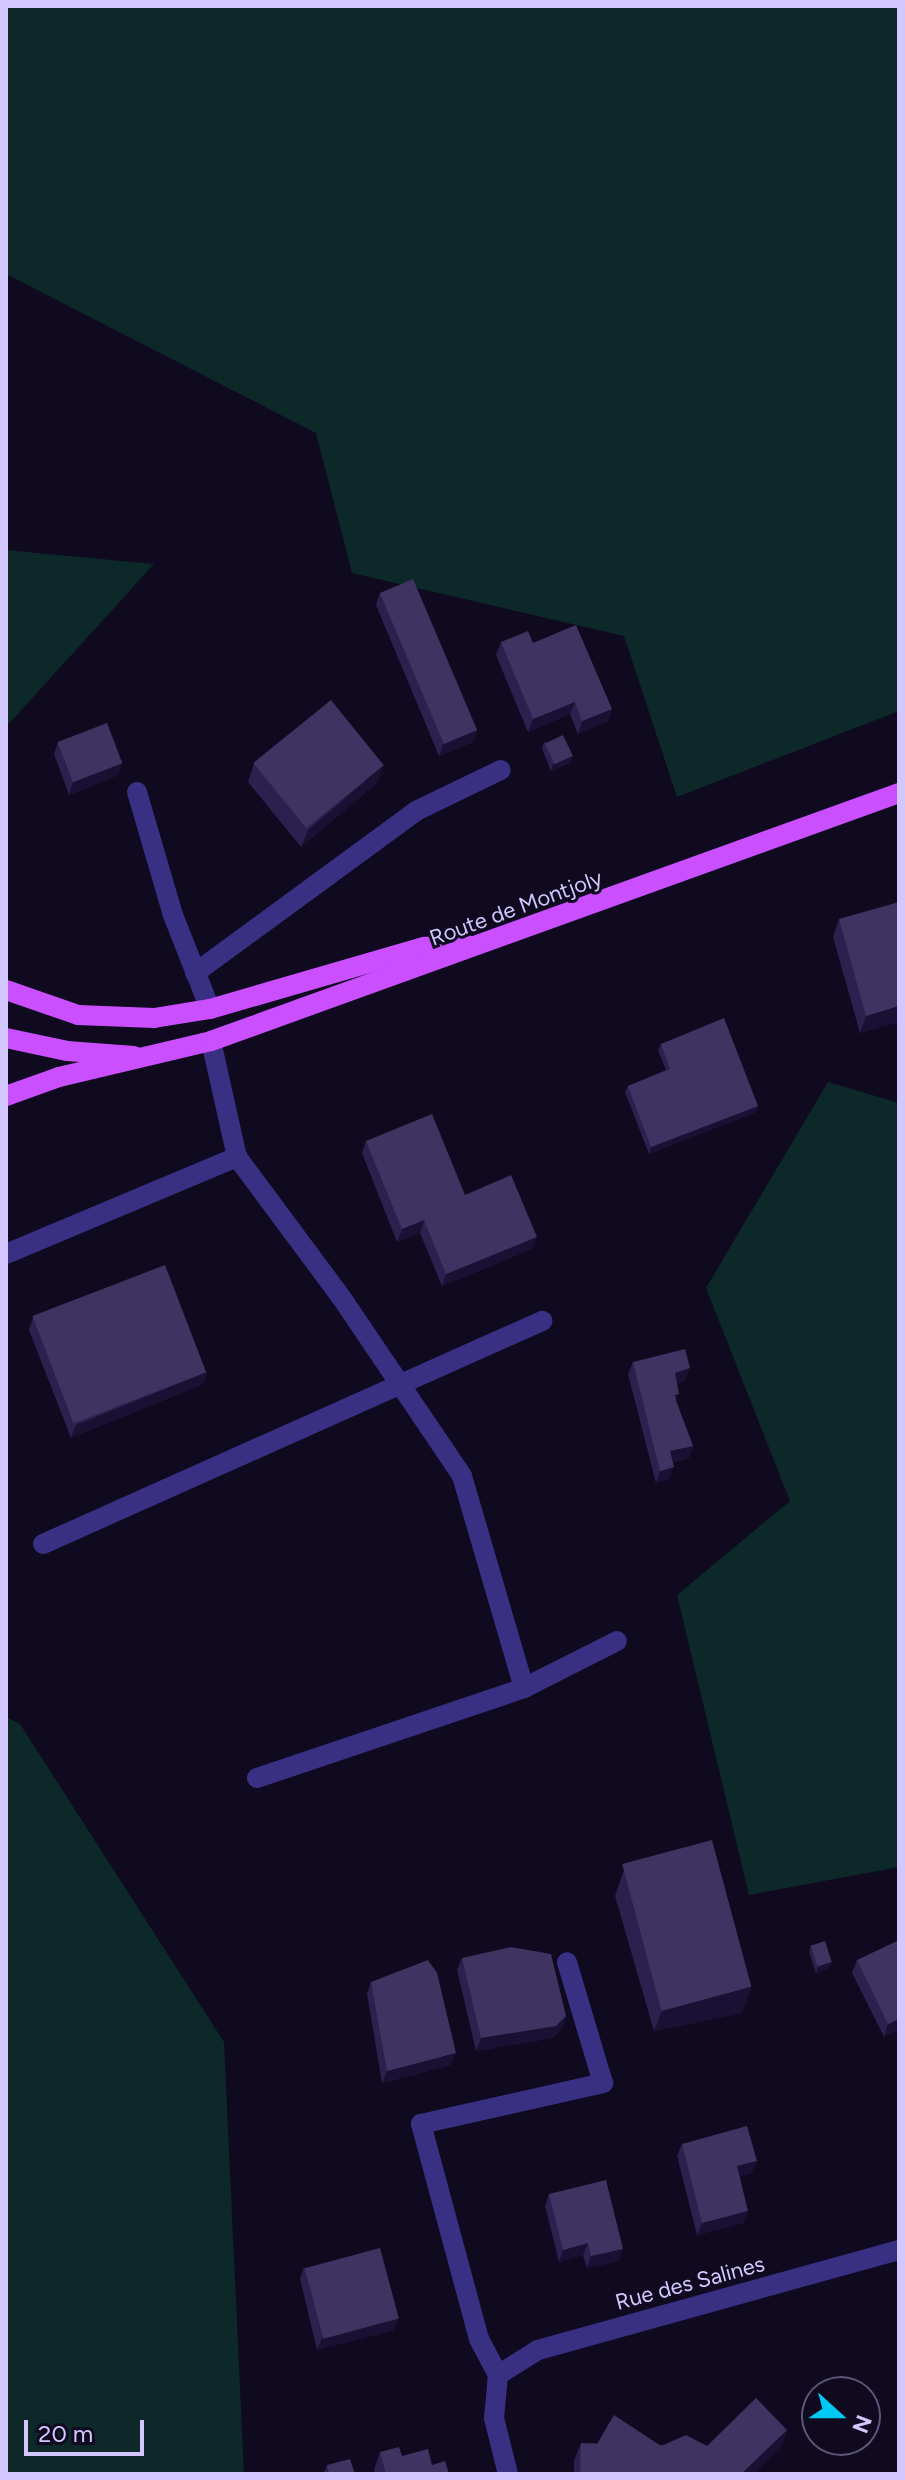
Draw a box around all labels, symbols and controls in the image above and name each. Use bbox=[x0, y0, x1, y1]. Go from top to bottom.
street label: Route de Montjoly bbox=[426, 864, 606, 952]
street label: Rue des Salines bbox=[613, 2250, 767, 2316]
north arrow bbox=[801, 2376, 881, 2456]
scale bar bbox=[28, 2404, 148, 2454]
text: N bbox=[846, 2411, 878, 2437]
text: 20 m bbox=[38, 2419, 93, 2448]

